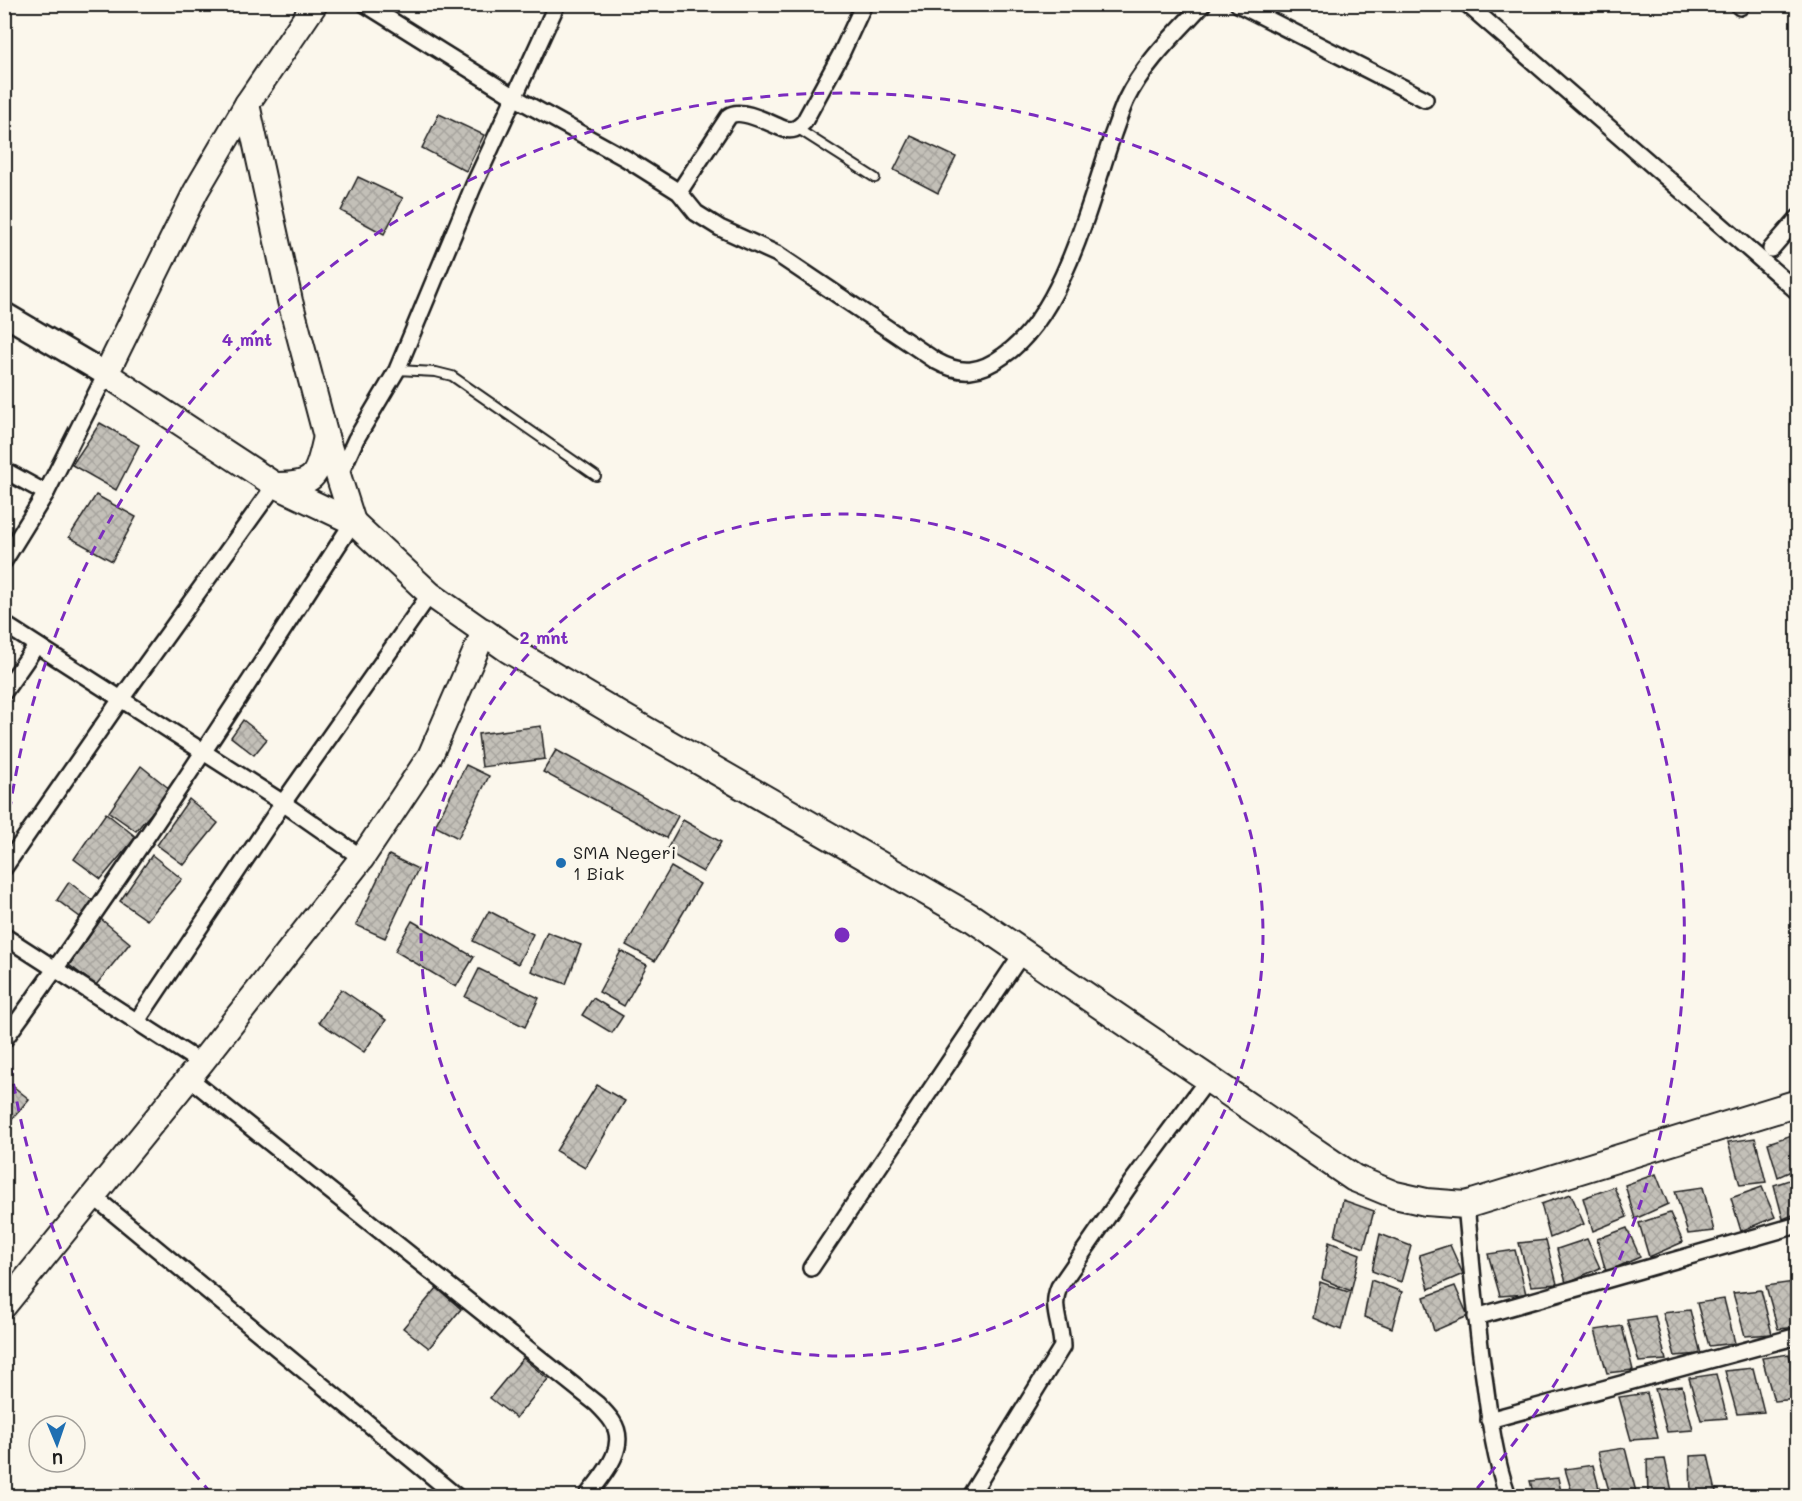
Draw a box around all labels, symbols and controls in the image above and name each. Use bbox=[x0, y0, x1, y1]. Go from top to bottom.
text: 4 mnt bbox=[222, 327, 272, 351]
text: 2 mnt bbox=[519, 625, 569, 649]
place label: SMA Negeri 1 Biak bbox=[573, 840, 676, 885]
marker: SMA Negeri 1 Biak bbox=[554, 856, 568, 870]
centre of rings bbox=[832, 925, 852, 945]
north arrow bbox=[27, 1414, 87, 1474]
text: U bbox=[52, 1449, 64, 1470]

